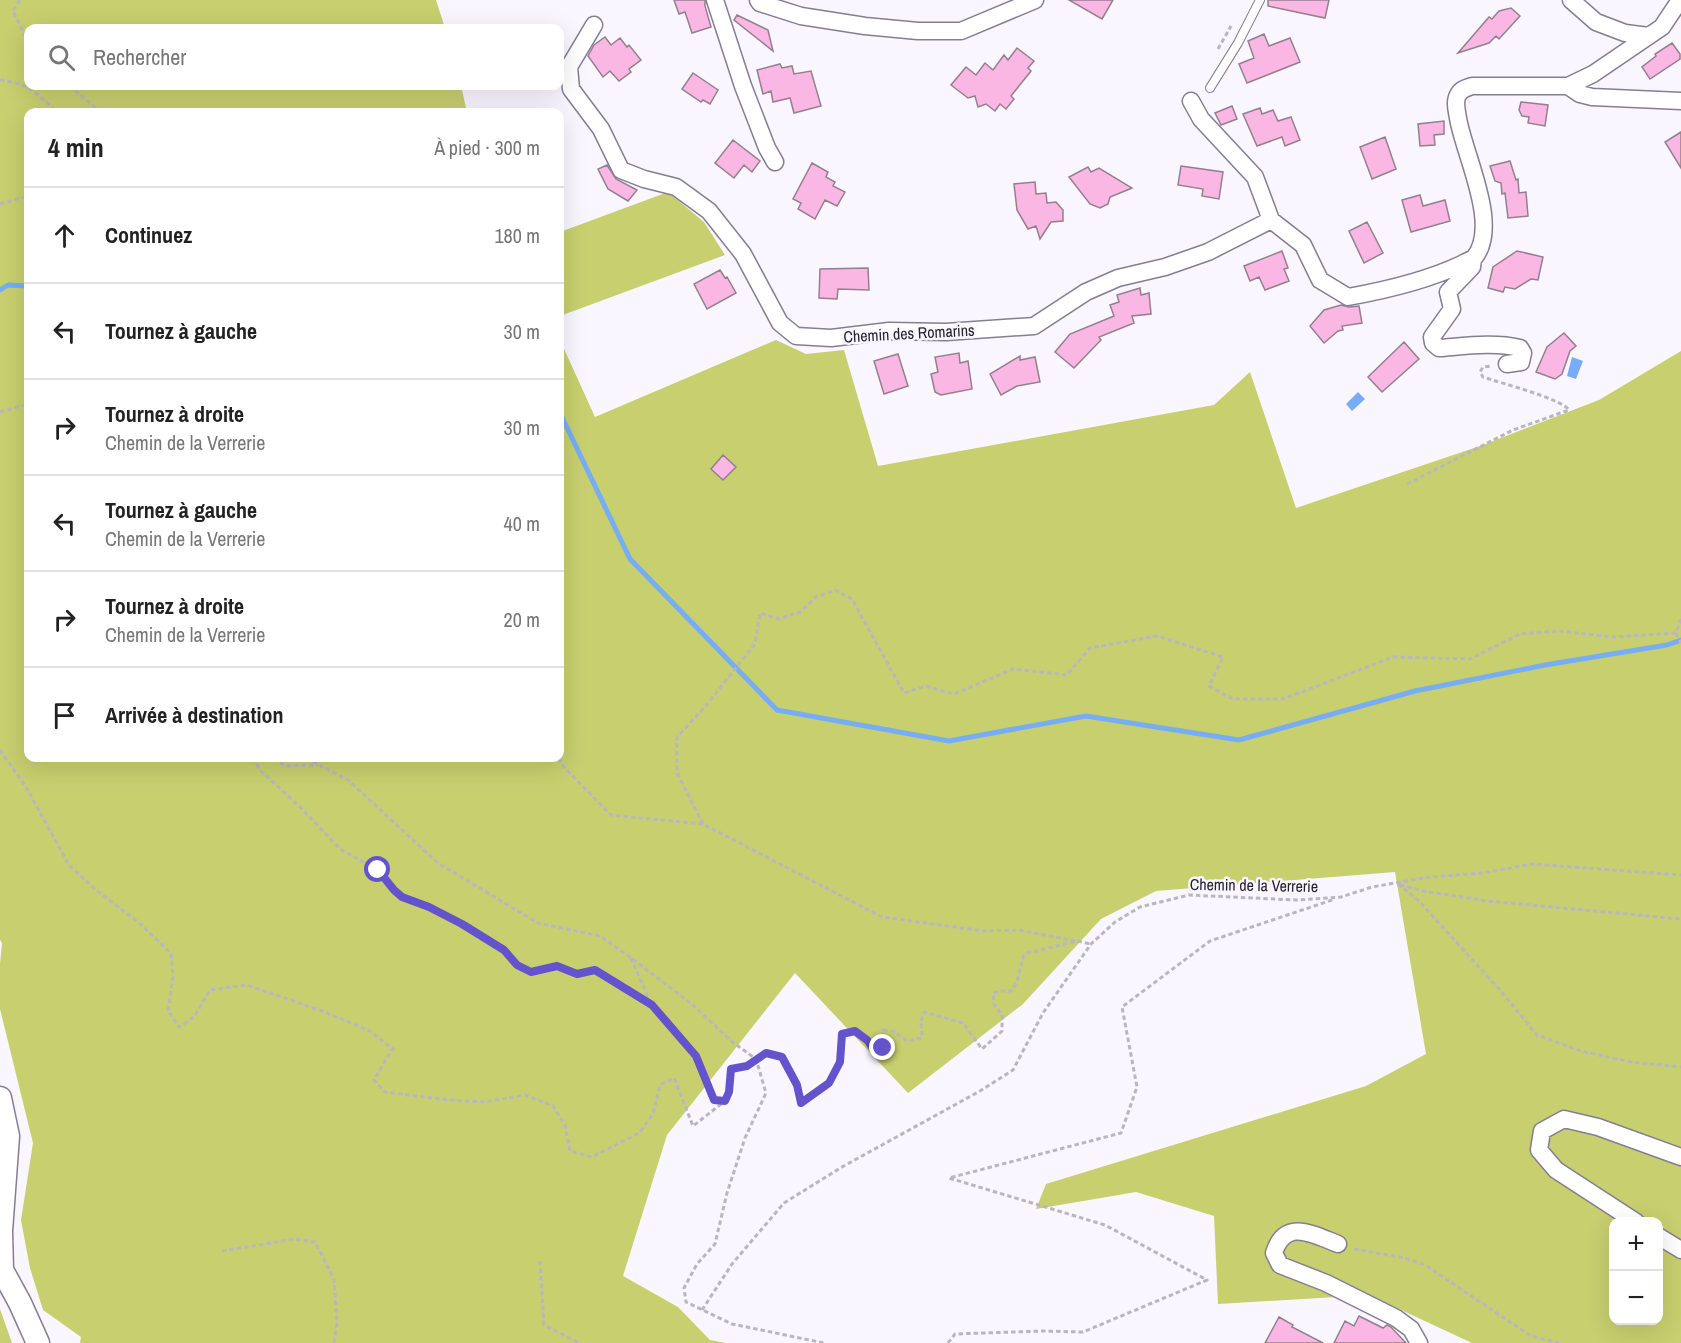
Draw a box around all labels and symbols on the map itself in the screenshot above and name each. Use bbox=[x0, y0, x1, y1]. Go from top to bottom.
street label: Chemin des Romarins bbox=[843, 319, 975, 347]
route start bbox=[364, 856, 390, 882]
street label: Chemin de la Verrerie bbox=[1190, 873, 1318, 897]
route end bbox=[869, 1034, 895, 1060]

